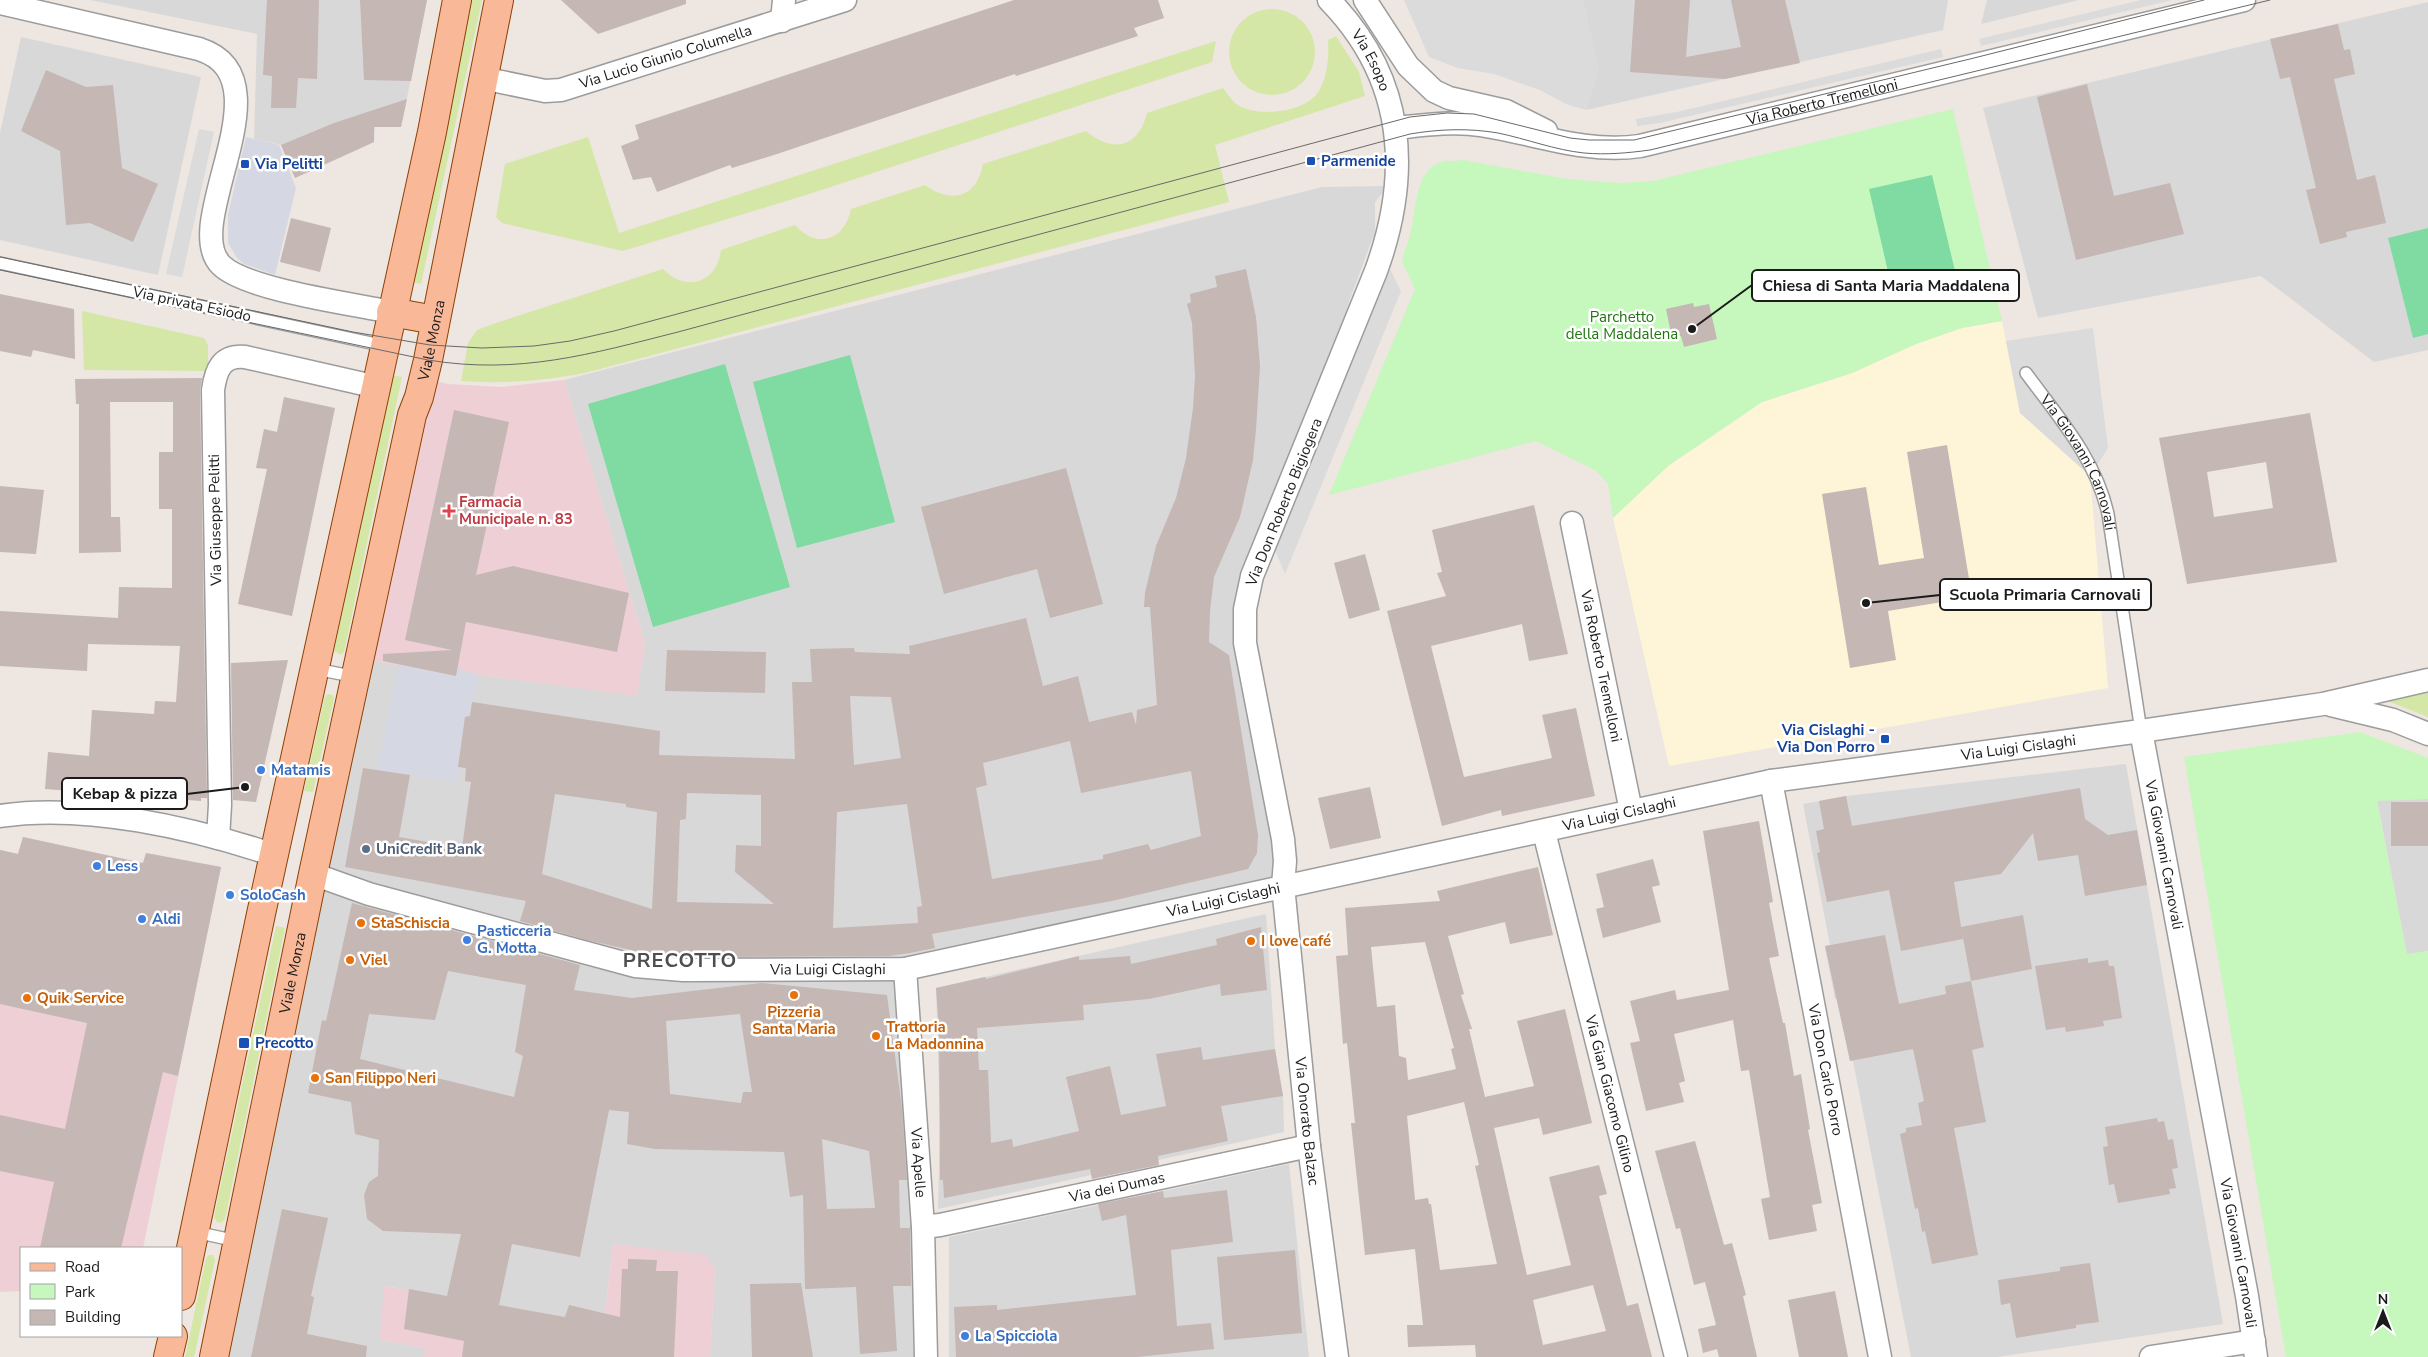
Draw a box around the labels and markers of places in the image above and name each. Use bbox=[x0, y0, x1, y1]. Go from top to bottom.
place label: Parmenide bbox=[1321, 151, 1396, 171]
place label: Via Pelitti bbox=[254, 154, 323, 174]
marker: Parmenide bbox=[1305, 155, 1317, 167]
marker: Via Pelitti bbox=[239, 158, 251, 170]
callout: Chiesa di Santa Maria Maddalena bbox=[1752, 270, 2019, 301]
place label: Farmacia Municipale n. 83 bbox=[459, 492, 573, 529]
marker: Farmacia Municipale n. 83 bbox=[443, 505, 455, 517]
callout: Scuola Primaria Carnovali bbox=[1940, 579, 2151, 610]
place label: Via Cislaghi - Via Don Porro bbox=[1776, 720, 1875, 757]
marker: Via Cislaghi - Via Don Porro bbox=[1879, 733, 1891, 745]
place label: Matamis bbox=[271, 760, 331, 780]
marker: Matamis bbox=[255, 764, 267, 776]
callout: Kebap & pizza bbox=[62, 778, 187, 809]
place label: UniCredit Bank bbox=[376, 839, 483, 859]
marker: UniCredit Bank bbox=[360, 843, 372, 855]
place label: Less bbox=[107, 856, 138, 876]
marker: Less bbox=[91, 860, 103, 872]
place label: SoloCash bbox=[240, 885, 306, 905]
marker: SoloCash bbox=[224, 889, 236, 901]
place label: Aldi bbox=[152, 909, 181, 929]
marker: Aldi bbox=[136, 913, 148, 925]
place label: StaSchiscia bbox=[371, 913, 450, 933]
marker: StaSchiscia bbox=[355, 917, 367, 929]
place label: Pasticceria G. Motta bbox=[477, 921, 551, 958]
place label: I love café bbox=[1261, 931, 1331, 951]
marker: Pasticceria G. Motta bbox=[461, 934, 473, 946]
marker: I love café bbox=[1245, 935, 1257, 947]
place label: Viel bbox=[359, 950, 388, 970]
marker: Viel bbox=[344, 954, 356, 966]
place label: Quik Service bbox=[37, 988, 124, 1008]
marker: Pizzeria Santa Maria bbox=[788, 989, 800, 1001]
marker: Quik Service bbox=[21, 992, 33, 1004]
place label: Pizzeria Santa Maria bbox=[752, 1002, 836, 1039]
place label: Trattoria La Madonnina bbox=[886, 1017, 984, 1054]
marker: Trattoria La Madonnina bbox=[870, 1030, 882, 1042]
place label: Precotto bbox=[255, 1033, 314, 1053]
marker: Precotto bbox=[237, 1036, 251, 1050]
place label: San Filippo Neri bbox=[325, 1068, 436, 1088]
marker: San Filippo Neri bbox=[309, 1072, 321, 1084]
place label: La Spicciola bbox=[975, 1326, 1057, 1346]
marker: La Spicciola bbox=[959, 1330, 971, 1342]

